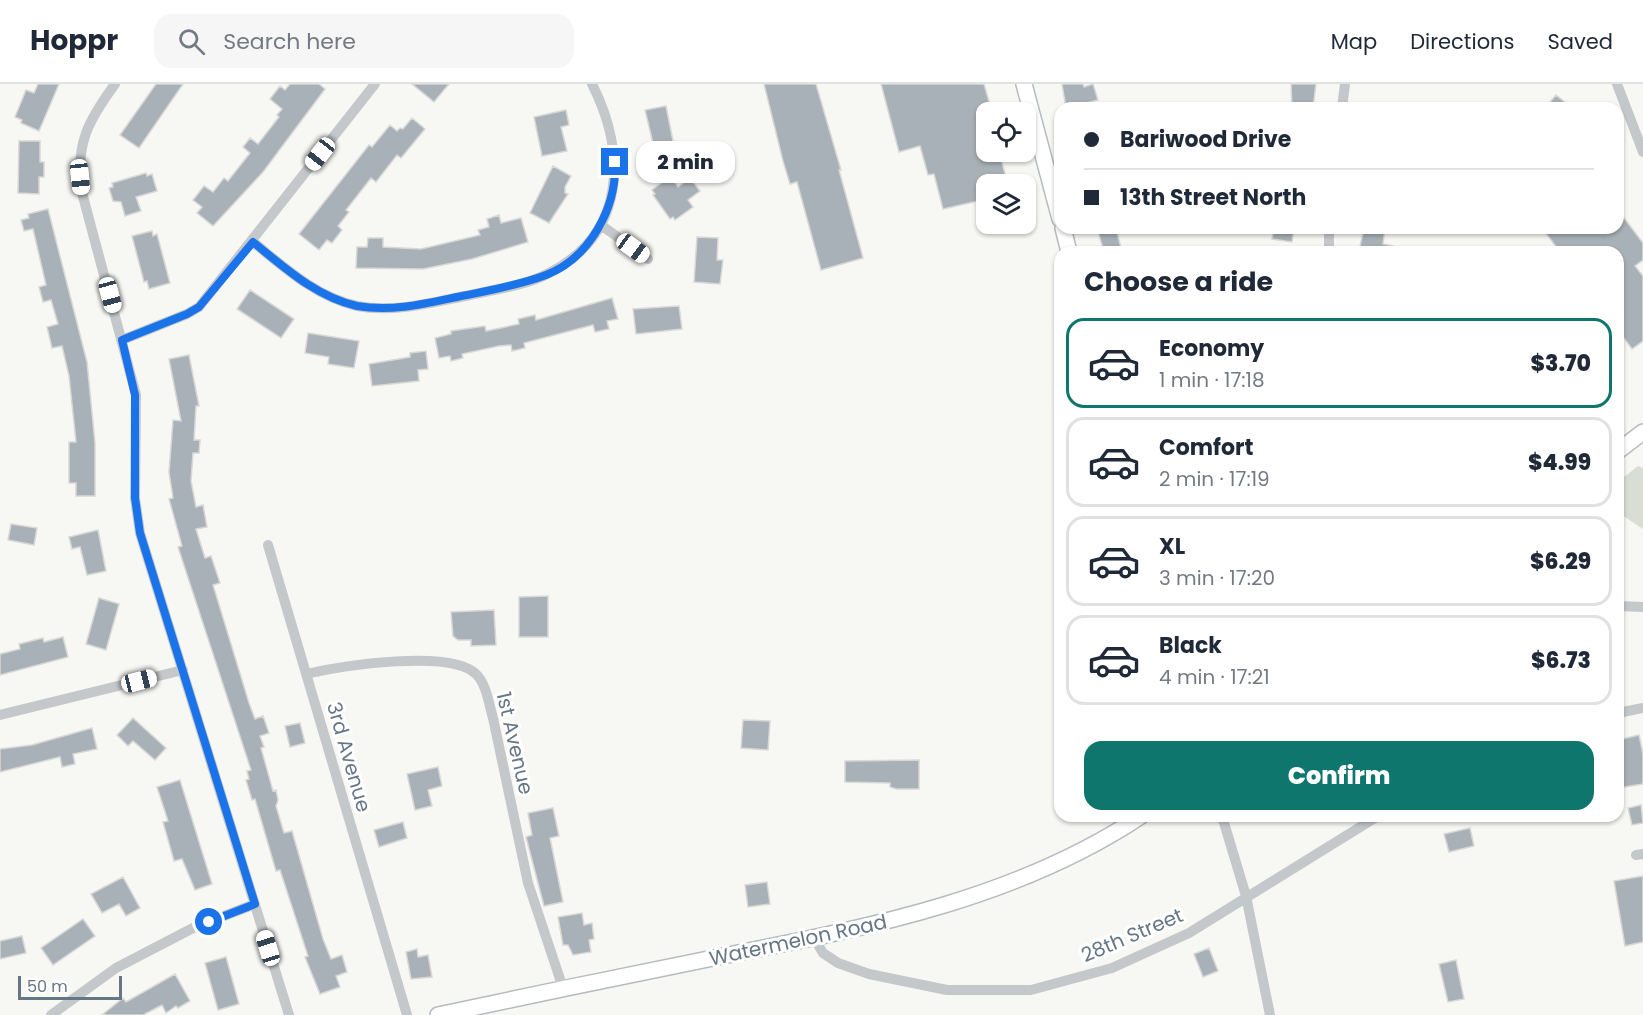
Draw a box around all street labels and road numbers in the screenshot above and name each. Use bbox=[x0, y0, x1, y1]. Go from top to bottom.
street label: 1st Avenue bbox=[490, 689, 540, 797]
street label: 3rd Avenue bbox=[320, 699, 378, 815]
street label: 28th Street bbox=[1077, 901, 1187, 969]
street label: Watermelon Road bbox=[707, 907, 889, 973]

